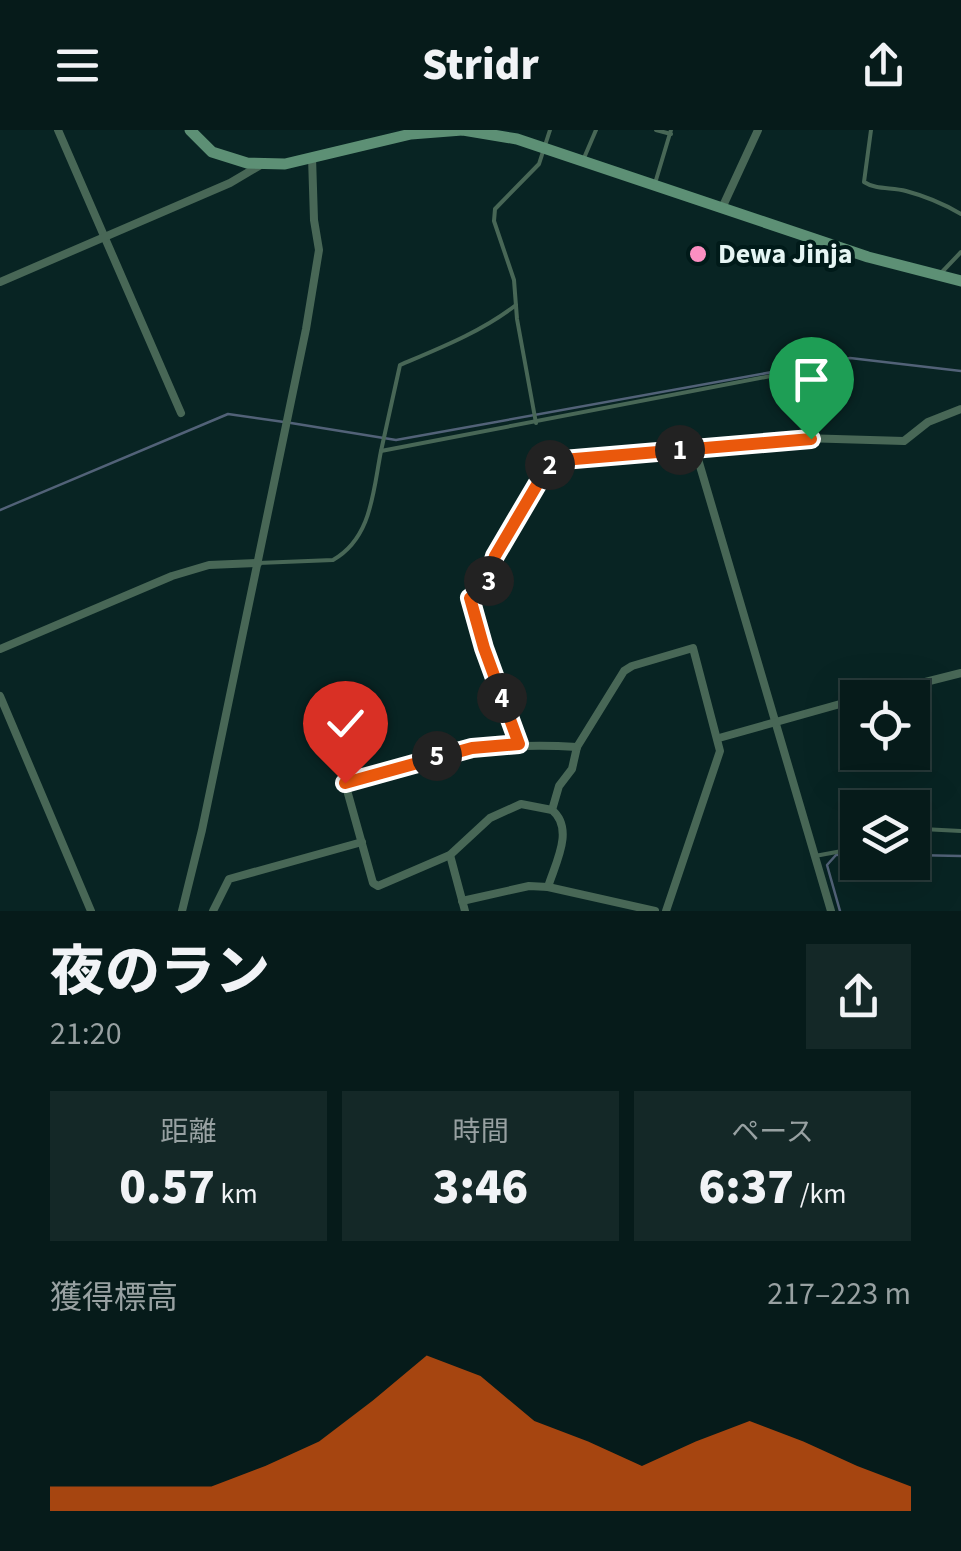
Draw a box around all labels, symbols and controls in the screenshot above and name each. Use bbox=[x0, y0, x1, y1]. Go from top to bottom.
text: Stridr bbox=[422, 33, 539, 97]
icon: menu bbox=[50, 38, 105, 93]
icon: share bbox=[856, 38, 911, 93]
place label: Dewa Jinja bbox=[718, 234, 852, 274]
marker: Dewa Jinja bbox=[687, 243, 709, 265]
pin bbox=[769, 337, 854, 440]
icon: arrive bbox=[784, 352, 839, 407]
pin: 1 bbox=[655, 425, 705, 475]
text: 1 bbox=[673, 430, 687, 470]
pin: 2 bbox=[525, 440, 575, 490]
text: 2 bbox=[543, 445, 557, 485]
pin: 3 bbox=[464, 556, 514, 606]
text: 3 bbox=[482, 561, 496, 601]
pin: 4 bbox=[477, 673, 527, 723]
text: 4 bbox=[495, 678, 509, 718]
map controls bbox=[840, 680, 930, 880]
button: locate bbox=[840, 680, 930, 770]
pin bbox=[303, 681, 388, 784]
icon: check bbox=[318, 696, 373, 751]
pin: 5 bbox=[412, 731, 462, 781]
text: 5 bbox=[430, 736, 444, 776]
button: layers bbox=[840, 790, 930, 880]
text: 夜のラン bbox=[50, 934, 270, 1012]
button: share bbox=[806, 944, 911, 1049]
text: 21:20 bbox=[50, 1011, 122, 1057]
text: 距離 bbox=[160, 1112, 217, 1152]
text: 時間 bbox=[452, 1112, 509, 1152]
text: ペース bbox=[731, 1112, 814, 1152]
text: 0.57 bbox=[119, 1152, 215, 1223]
text: 3:46 bbox=[433, 1152, 528, 1223]
text: 6:37 bbox=[698, 1152, 794, 1223]
text: km bbox=[215, 1174, 258, 1214]
text: /km bbox=[794, 1174, 847, 1214]
text: 217–223 m bbox=[767, 1271, 911, 1317]
text: 獲得標高 bbox=[50, 1275, 178, 1321]

